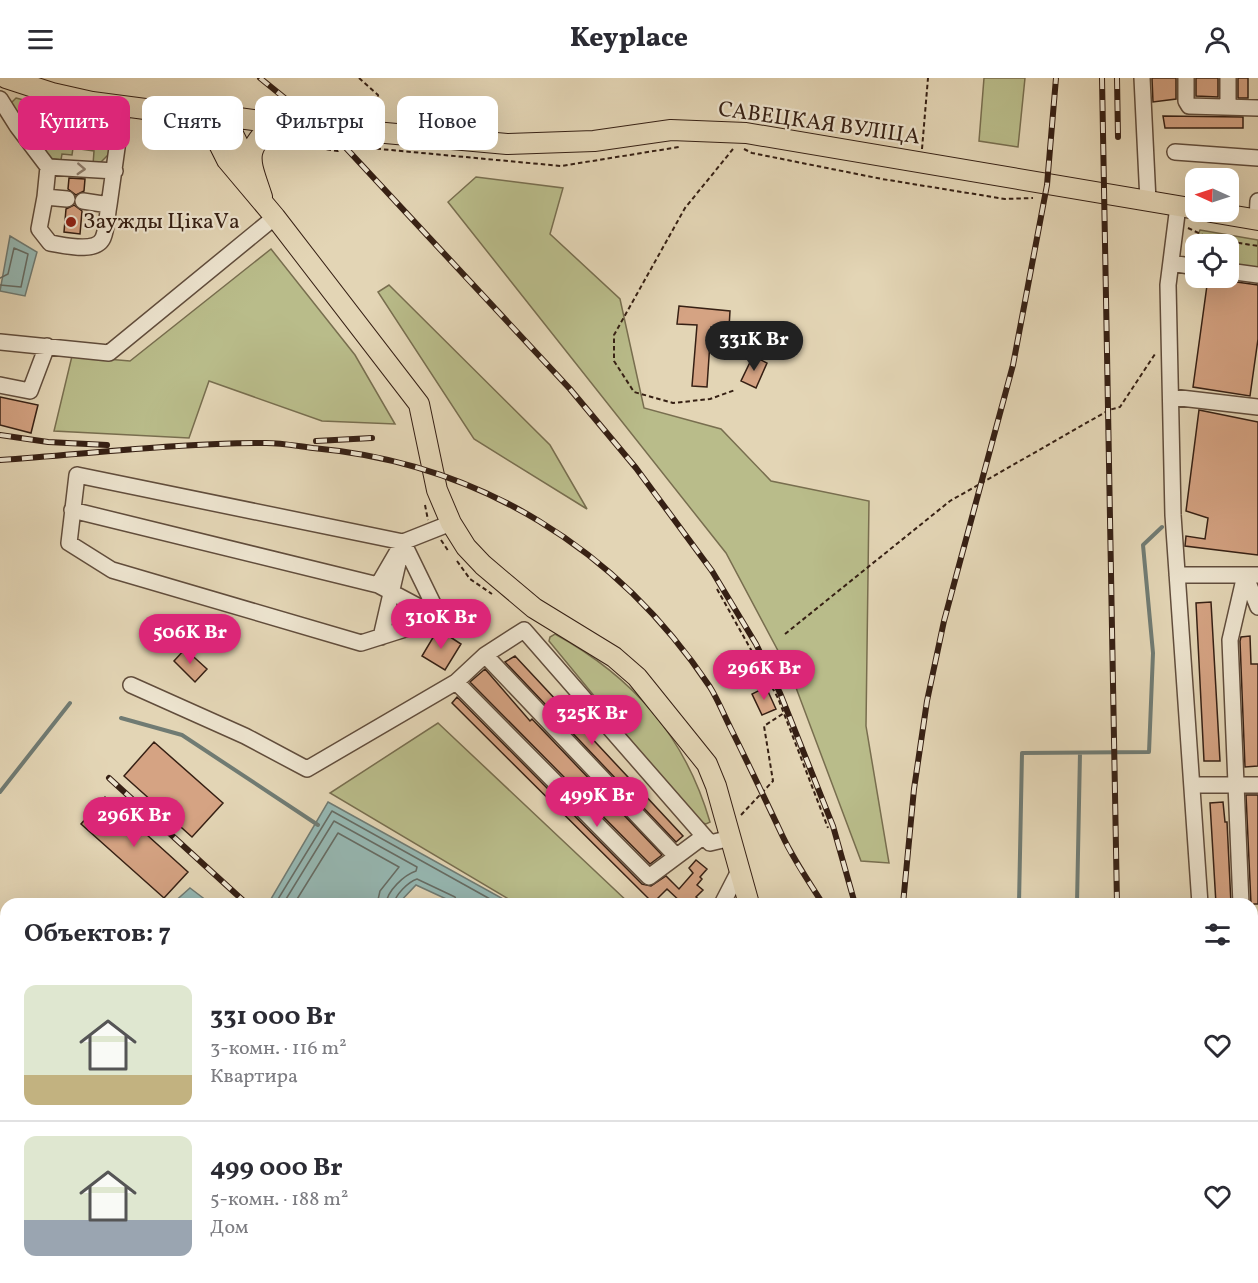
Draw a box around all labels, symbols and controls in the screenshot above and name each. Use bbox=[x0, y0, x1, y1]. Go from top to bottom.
text: Keyplace bbox=[570, 20, 688, 58]
icon: menu bbox=[24, 23, 57, 56]
icon: person bbox=[1201, 23, 1234, 56]
street label: САВЕЦКАЯ ВУЛІЦА bbox=[716, 94, 922, 154]
chip: Купить bbox=[18, 96, 130, 150]
chip: Снять bbox=[142, 96, 243, 150]
chip: Фильтры bbox=[255, 96, 385, 150]
chip: Новое bbox=[397, 96, 498, 150]
one-way arrow bbox=[77, 162, 86, 175]
north arrow bbox=[1185, 168, 1239, 222]
map controls bbox=[1185, 168, 1239, 288]
place label: Заужды ЦікаVа bbox=[83, 207, 240, 238]
marker: Заужды ЦікаVа bbox=[64, 215, 78, 229]
button: locate bbox=[1185, 234, 1239, 288]
pin: 331K Br bbox=[699, 321, 809, 372]
text: 331K Br bbox=[719, 326, 789, 354]
pin: 310K Br bbox=[386, 599, 496, 650]
text: 310K Br bbox=[405, 604, 477, 632]
pin: 506K Br bbox=[135, 614, 245, 665]
text: 506K Br bbox=[153, 619, 227, 647]
pin: 296K Br bbox=[709, 650, 819, 701]
text: 296K Br bbox=[727, 655, 801, 683]
pin: 325K Br bbox=[537, 695, 647, 746]
text: 325K Br bbox=[556, 700, 628, 728]
pin: 499K Br bbox=[542, 777, 652, 828]
text: 499K Br bbox=[559, 782, 635, 810]
pin: 296K Br bbox=[79, 797, 189, 848]
text: 296K Br bbox=[97, 802, 171, 830]
text: Объектов: 7 bbox=[24, 916, 171, 952]
icon: filters bbox=[1201, 918, 1234, 951]
text: 331 000 Br bbox=[210, 999, 336, 1035]
icon: home bbox=[72, 1009, 144, 1081]
icon: heart bbox=[1201, 1029, 1234, 1062]
text: 3-комн. · 116 m² bbox=[210, 1035, 347, 1063]
text: Квартира bbox=[210, 1063, 298, 1091]
text: 499 000 Br bbox=[210, 1150, 343, 1186]
icon: home bbox=[72, 1160, 144, 1232]
icon: heart bbox=[1201, 1180, 1234, 1213]
text: 5-комн. · 188 m² bbox=[210, 1186, 348, 1214]
text: Дом bbox=[210, 1214, 249, 1242]

